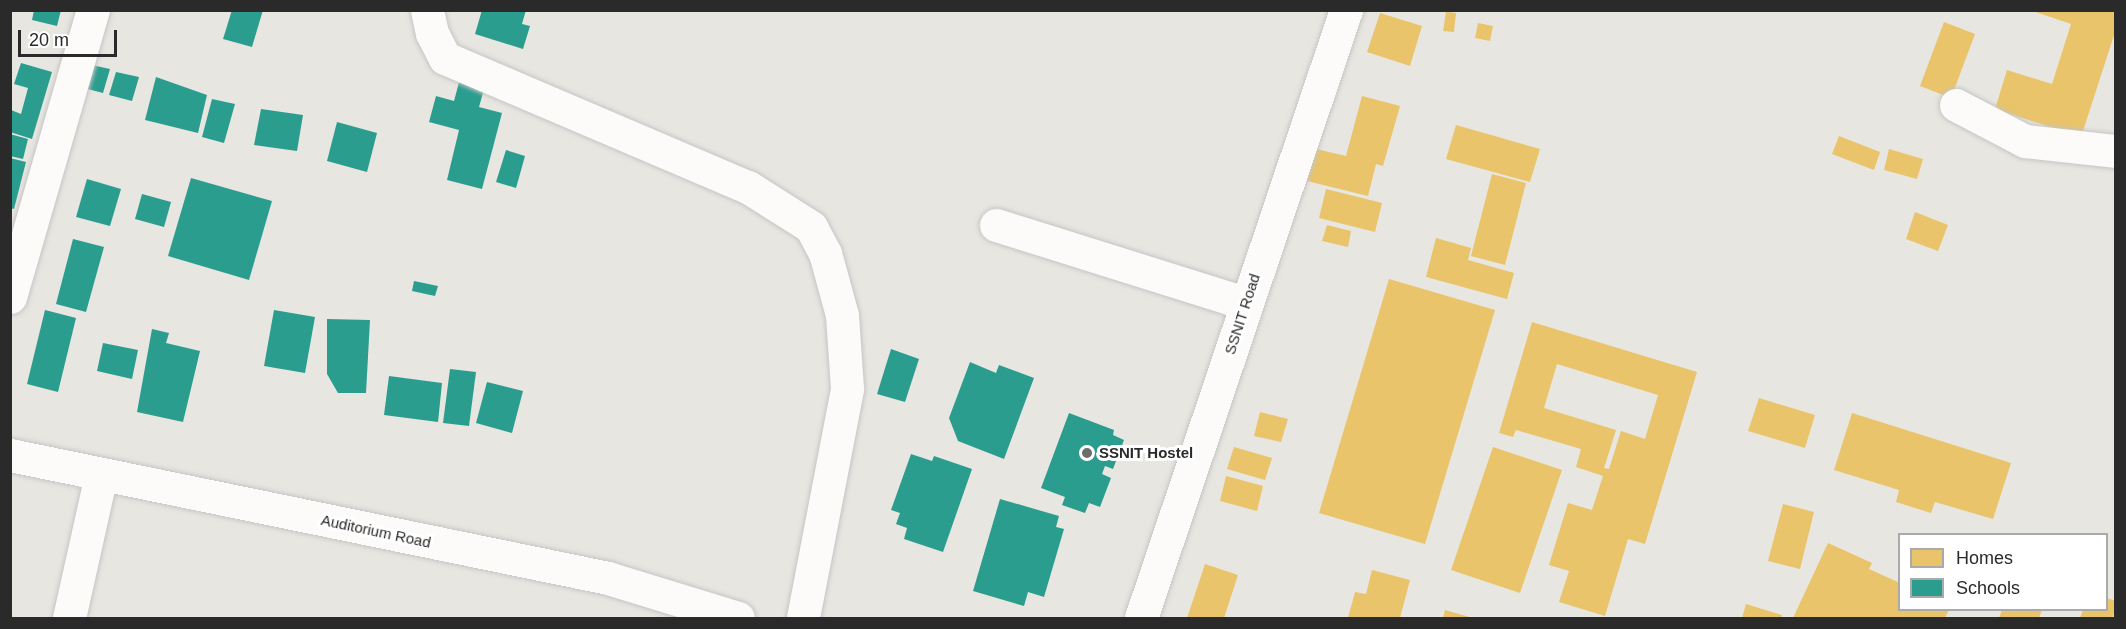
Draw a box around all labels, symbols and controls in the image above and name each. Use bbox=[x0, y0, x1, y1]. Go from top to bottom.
scale bar bbox=[21, 18, 120, 56]
text: 20 m bbox=[29, 30, 69, 50]
street label: SSNIT Road bbox=[1220, 271, 1264, 357]
place label: SSNIT Hostel bbox=[1099, 444, 1193, 462]
marker: SSNIT Hostel bbox=[1080, 446, 1094, 460]
street label: Auditorium Road bbox=[319, 511, 433, 551]
legend bbox=[1898, 533, 2108, 611]
text: Homes bbox=[1956, 548, 2013, 568]
text: Schools bbox=[1956, 578, 2020, 598]

